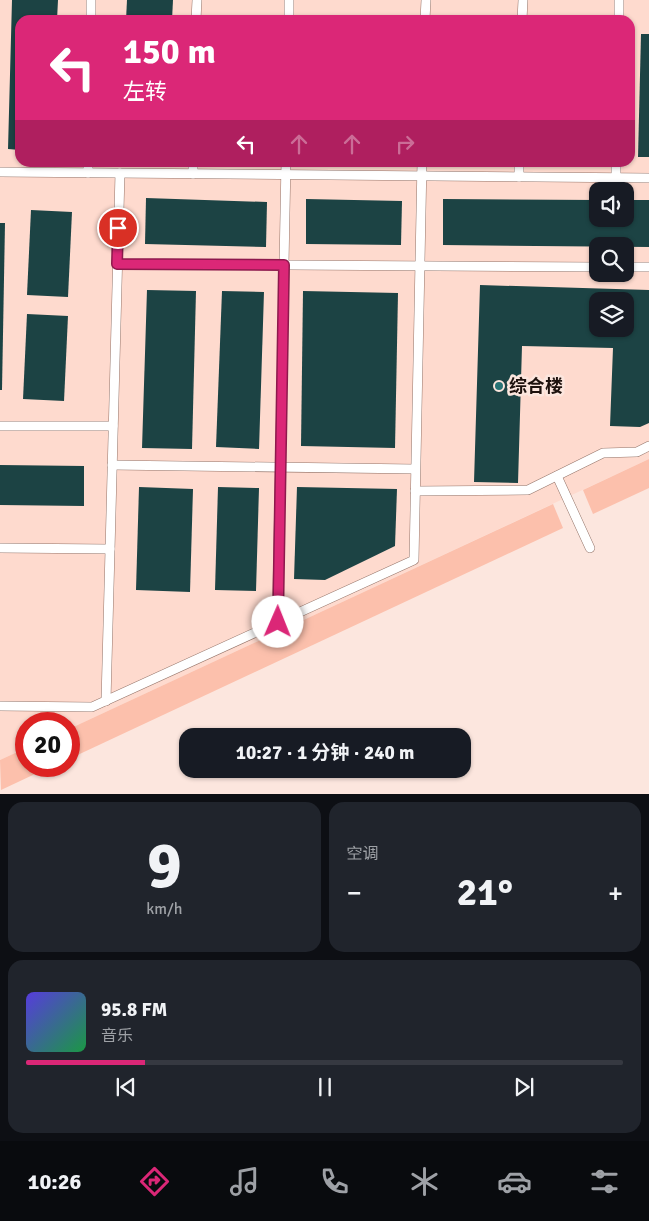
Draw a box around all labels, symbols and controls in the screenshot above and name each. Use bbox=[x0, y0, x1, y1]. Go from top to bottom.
text: 150 m bbox=[123, 30, 216, 73]
icon: left bbox=[40, 35, 105, 100]
text: 左转 bbox=[123, 78, 167, 105]
icon: left bbox=[232, 130, 260, 158]
icon: ahead bbox=[285, 130, 313, 158]
icon: ahead bbox=[338, 130, 366, 158]
icon: right bbox=[391, 130, 419, 158]
map controls bbox=[589, 182, 634, 337]
button: sound bbox=[589, 182, 634, 227]
pin bbox=[97, 207, 139, 249]
icon: arrive bbox=[104, 214, 132, 242]
button: search bbox=[589, 237, 634, 282]
button: layers bbox=[589, 292, 634, 337]
place label: 综合楼 bbox=[509, 375, 563, 397]
marker: 综合楼 bbox=[493, 380, 505, 392]
position arrow bbox=[251, 595, 303, 647]
speed limit sign: 20 bbox=[15, 712, 80, 777]
text: 10:27 · 1 分钟 · 240 m bbox=[236, 741, 414, 765]
text: 9 bbox=[147, 826, 182, 906]
text: 空调 bbox=[347, 844, 379, 864]
text: 21° bbox=[457, 869, 513, 916]
text: − bbox=[347, 876, 362, 910]
text: + bbox=[608, 876, 623, 910]
text: km/h bbox=[146, 899, 182, 919]
text: 95.8 FM bbox=[101, 998, 167, 1022]
text: 音乐 bbox=[101, 1026, 133, 1046]
icon: previous bbox=[112, 1073, 140, 1101]
icon: pause bbox=[311, 1073, 339, 1101]
icon: next bbox=[510, 1073, 538, 1101]
icon: directions bbox=[137, 1164, 172, 1199]
icon: music bbox=[227, 1164, 262, 1199]
icon: phone bbox=[317, 1164, 352, 1199]
icon: climate bbox=[407, 1164, 442, 1199]
icon: car bbox=[497, 1164, 532, 1199]
icon: filters bbox=[587, 1164, 622, 1199]
text: 10:26 bbox=[28, 1168, 82, 1195]

